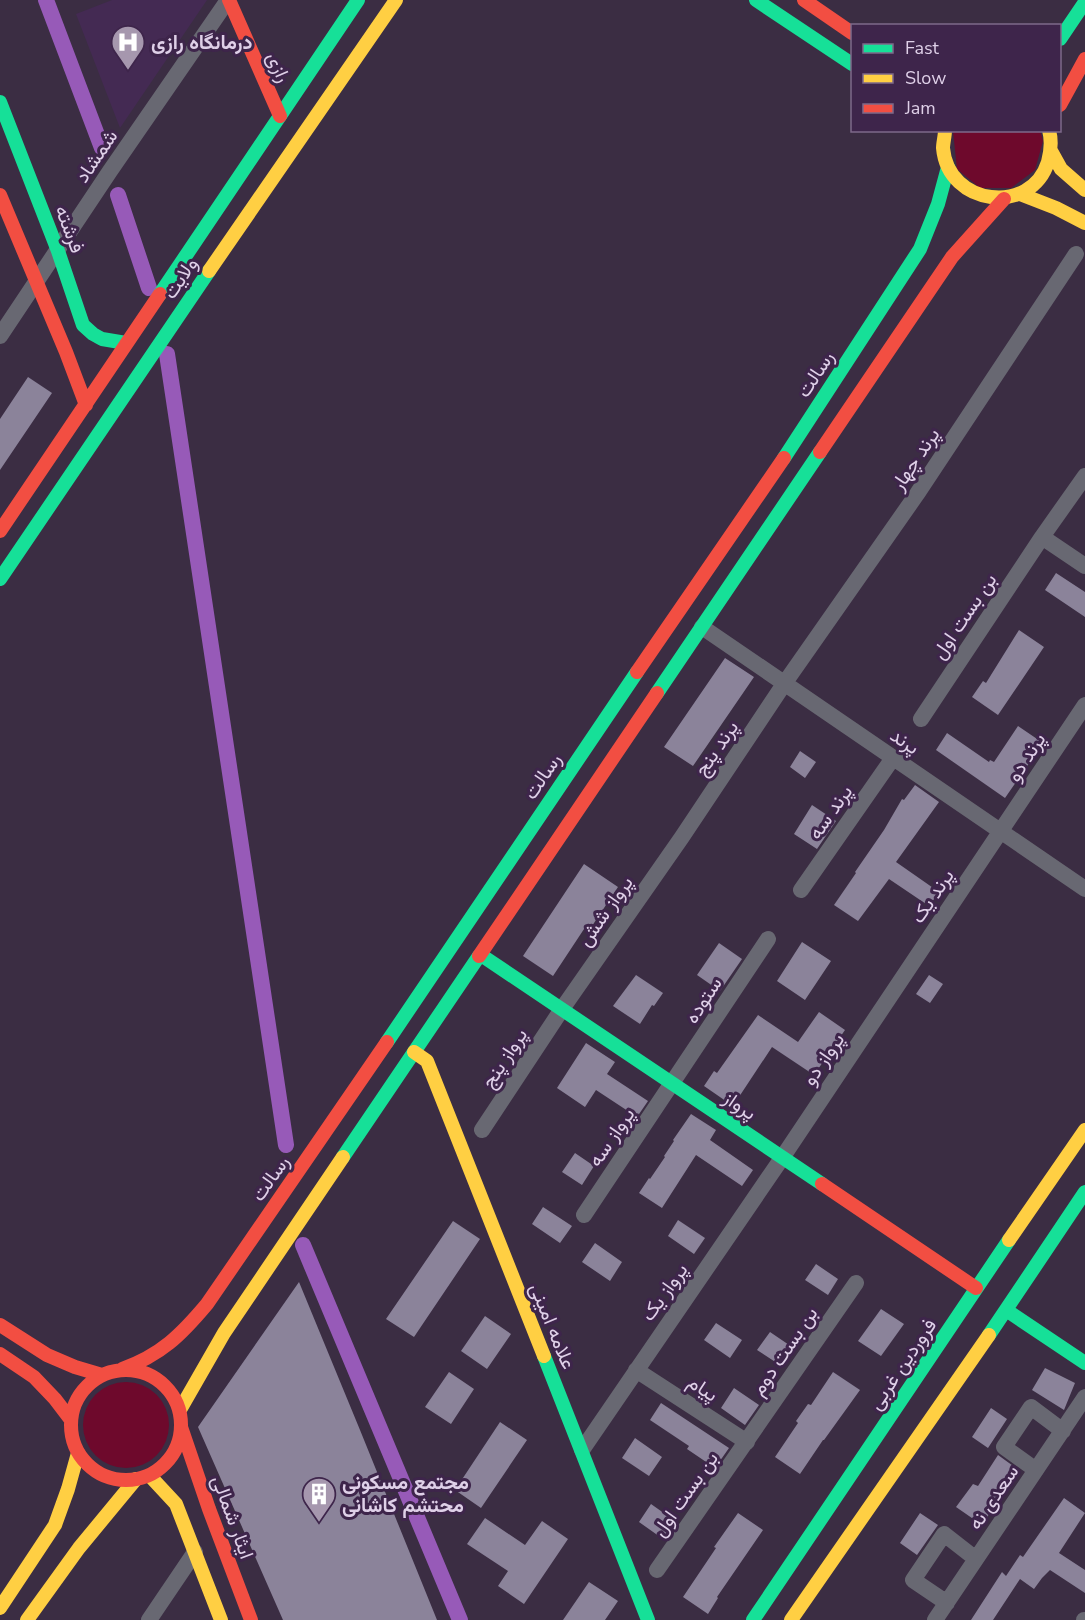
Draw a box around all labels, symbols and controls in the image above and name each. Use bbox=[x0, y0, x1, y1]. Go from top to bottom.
hospital icon: درمانگاه رازی bbox=[110, 24, 146, 71]
legend bbox=[851, 24, 1061, 132]
place label: درمانگاه رازی bbox=[151, 29, 253, 56]
text: Fast bbox=[905, 36, 940, 60]
street label: رازی bbox=[260, 48, 297, 87]
text: Slow bbox=[905, 66, 946, 90]
text: Jam bbox=[904, 96, 936, 120]
street label: شمشاد bbox=[69, 124, 124, 188]
street label: فرشته bbox=[48, 201, 91, 257]
street label: ولایت bbox=[157, 252, 204, 305]
street label: رسالت bbox=[790, 346, 841, 403]
street label: پرند چهار bbox=[884, 423, 946, 497]
street label: بن بست اول bbox=[926, 568, 1003, 665]
street label: پرند پنج bbox=[688, 715, 745, 781]
street label: پرند bbox=[885, 722, 925, 761]
street label: پرند دو bbox=[1001, 728, 1052, 787]
street label: رسالت bbox=[517, 748, 568, 805]
street label: پرند سه bbox=[802, 780, 859, 845]
street label: پرند یک bbox=[904, 864, 960, 929]
street label: پرواز شش bbox=[571, 871, 640, 952]
street label: ستوده bbox=[678, 972, 729, 1029]
street label: پرواز پنج bbox=[475, 1023, 534, 1094]
street label: پرواز دو bbox=[796, 1028, 851, 1091]
street label: پرواز bbox=[717, 1084, 762, 1126]
street label: پرواز سه bbox=[582, 1102, 641, 1172]
street label: رسالت bbox=[245, 1150, 296, 1207]
street label: پرواز یک bbox=[635, 1258, 694, 1327]
street label: علامه امینی bbox=[523, 1279, 582, 1373]
street label: بن بست دوم bbox=[745, 1301, 824, 1401]
street label: فروردین غربی bbox=[862, 1313, 943, 1415]
street label: پیام bbox=[682, 1369, 723, 1408]
street label: بن بست اول bbox=[646, 1446, 725, 1542]
street label: سعدی نه bbox=[962, 1459, 1025, 1535]
place label: مجتمع مسکونی محتشم کاشانی bbox=[342, 1469, 469, 1519]
street label: ایثار شمالی bbox=[205, 1472, 260, 1563]
building icon: مجتمع مسکونی محتشم کاشانی bbox=[301, 1476, 337, 1523]

